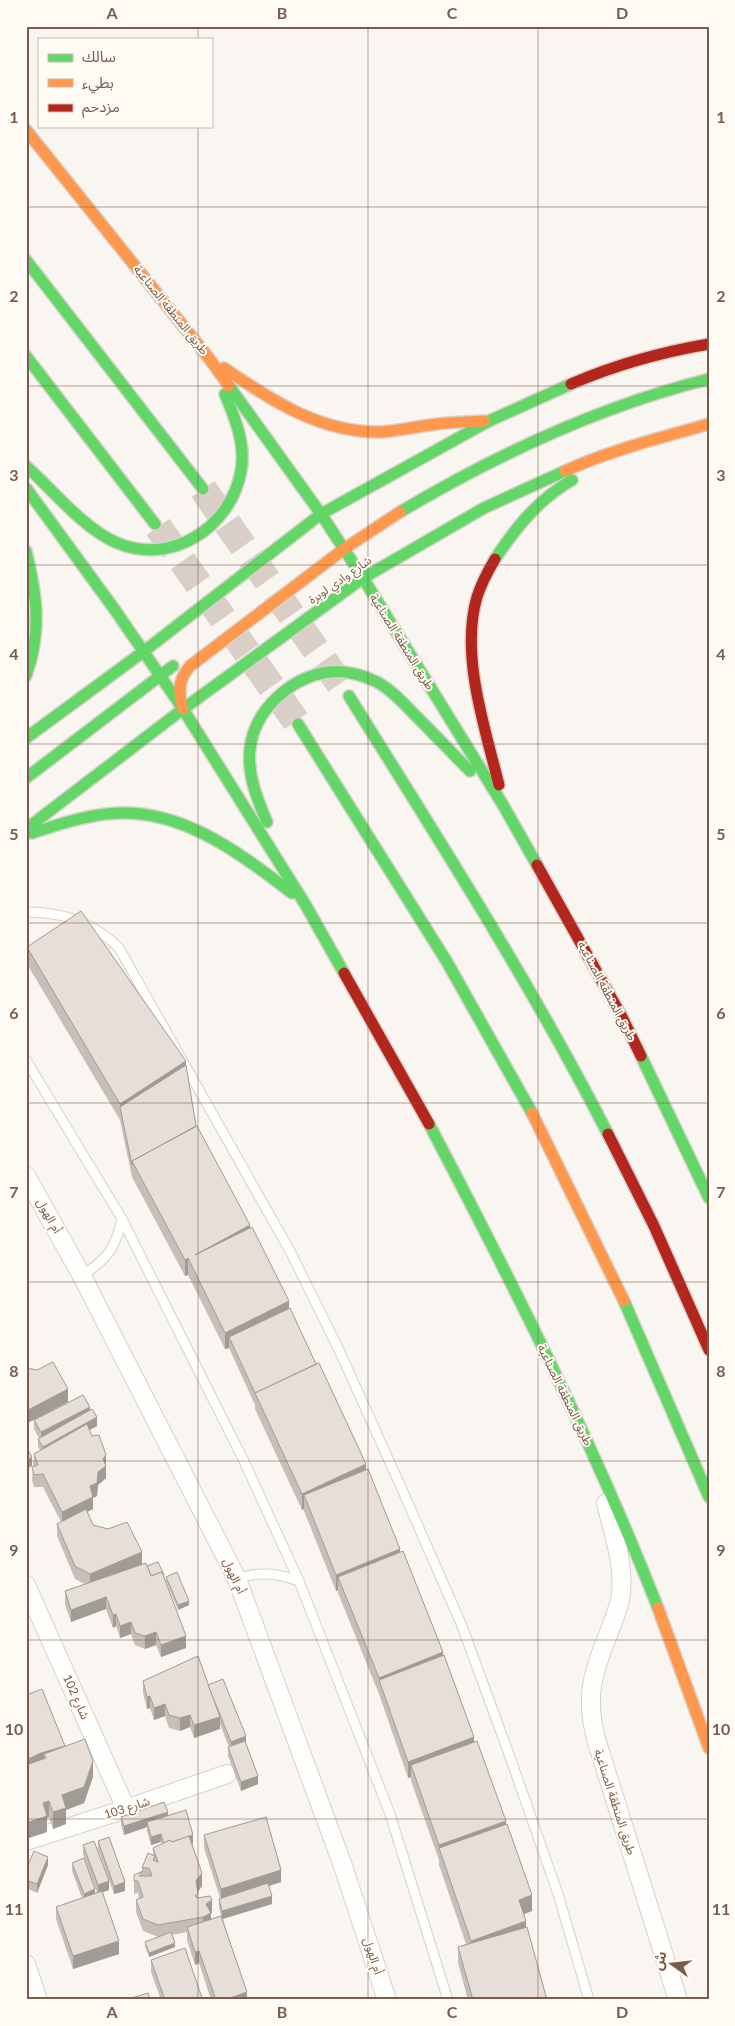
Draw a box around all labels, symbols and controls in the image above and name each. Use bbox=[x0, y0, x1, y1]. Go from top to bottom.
text: A bbox=[105, 3, 118, 22]
text: B bbox=[277, 3, 287, 22]
text: C bbox=[447, 3, 458, 22]
text: D bbox=[616, 3, 628, 22]
legend bbox=[38, 38, 212, 128]
text: سالك bbox=[82, 47, 116, 65]
text: بطيء bbox=[82, 73, 114, 94]
text: مزدحم bbox=[82, 97, 120, 118]
text: 1 bbox=[9, 107, 19, 126]
text: 1 bbox=[716, 107, 726, 126]
street label: طريق المنطقة الصناعية bbox=[130, 262, 212, 358]
text: 2 bbox=[9, 286, 19, 305]
text: 2 bbox=[716, 286, 726, 305]
text: 3 bbox=[9, 465, 19, 484]
text: 3 bbox=[716, 465, 726, 484]
street label: شارع وادي لوبرة bbox=[305, 552, 376, 609]
street label: طريق المنطقة الصناعية bbox=[366, 591, 438, 693]
text: 4 bbox=[9, 644, 19, 663]
text: 4 bbox=[716, 644, 726, 663]
text: 5 bbox=[9, 824, 19, 843]
text: 5 bbox=[716, 824, 726, 843]
street label: طريق المنطقة الصناعية bbox=[574, 938, 640, 1044]
text: 6 bbox=[9, 1003, 19, 1022]
text: 6 bbox=[716, 1003, 726, 1022]
text: 7 bbox=[9, 1182, 19, 1201]
text: 7 bbox=[716, 1182, 726, 1201]
street label: أم الهول bbox=[32, 1196, 65, 1237]
street label: طريق المنطقة الصناعية bbox=[534, 1342, 596, 1448]
text: 8 bbox=[9, 1361, 19, 1380]
text: 8 bbox=[716, 1361, 726, 1380]
text: 9 bbox=[9, 1540, 19, 1559]
text: 9 bbox=[716, 1540, 726, 1559]
street label: أم الهول bbox=[218, 1555, 249, 1597]
street label: شارع 102 bbox=[58, 1672, 93, 1722]
text: 10 bbox=[5, 1719, 23, 1738]
text: 10 bbox=[712, 1719, 730, 1738]
street label: طريق المنطقة الصناعية bbox=[590, 1747, 640, 1857]
street label: شارع 103 bbox=[102, 1793, 152, 1824]
text: 11 bbox=[5, 1899, 23, 1918]
text: 11 bbox=[712, 1899, 730, 1918]
street label: أم الهول bbox=[359, 1936, 386, 1977]
north arrow bbox=[648, 1938, 698, 1988]
text: ش bbox=[648, 1949, 670, 1972]
text: A bbox=[105, 2002, 118, 2021]
text: B bbox=[277, 2002, 287, 2021]
text: C bbox=[447, 2002, 458, 2021]
text: D bbox=[616, 2002, 628, 2021]

